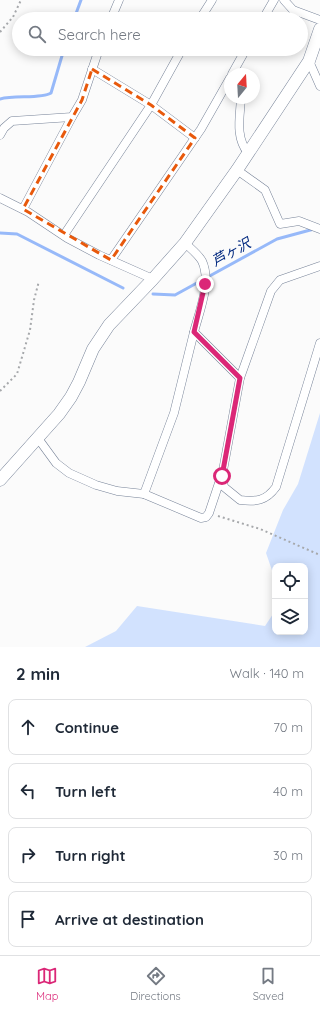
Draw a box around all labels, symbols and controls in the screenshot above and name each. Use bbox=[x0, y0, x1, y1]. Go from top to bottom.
search box bbox=[12, 12, 308, 56]
icon: search bbox=[26, 23, 48, 45]
text: Search here bbox=[58, 25, 141, 44]
north arrow bbox=[224, 68, 260, 104]
water label: 芦ヶ沢 bbox=[208, 233, 255, 270]
route end bbox=[196, 275, 214, 293]
route start bbox=[213, 467, 231, 485]
map controls bbox=[272, 563, 308, 635]
button: locate bbox=[272, 563, 308, 599]
button: layers bbox=[272, 599, 308, 635]
text: 2 min bbox=[16, 663, 60, 684]
text: Walk · 140 m bbox=[229, 665, 304, 681]
icon: ahead bbox=[17, 716, 39, 738]
text: Continue bbox=[55, 718, 119, 737]
text: 70 m bbox=[273, 719, 303, 735]
icon: left bbox=[17, 780, 39, 802]
text: Turn left bbox=[55, 782, 117, 801]
text: 40 m bbox=[273, 783, 303, 799]
icon: right bbox=[17, 844, 39, 866]
text: Turn right bbox=[55, 846, 126, 865]
text: 30 m bbox=[273, 847, 303, 863]
icon: arrive bbox=[17, 908, 39, 930]
text: Arrive at destination bbox=[55, 910, 204, 929]
tab: Map bbox=[36, 965, 58, 1003]
tab: Directions bbox=[130, 965, 181, 1003]
tab: Saved bbox=[253, 965, 284, 1003]

